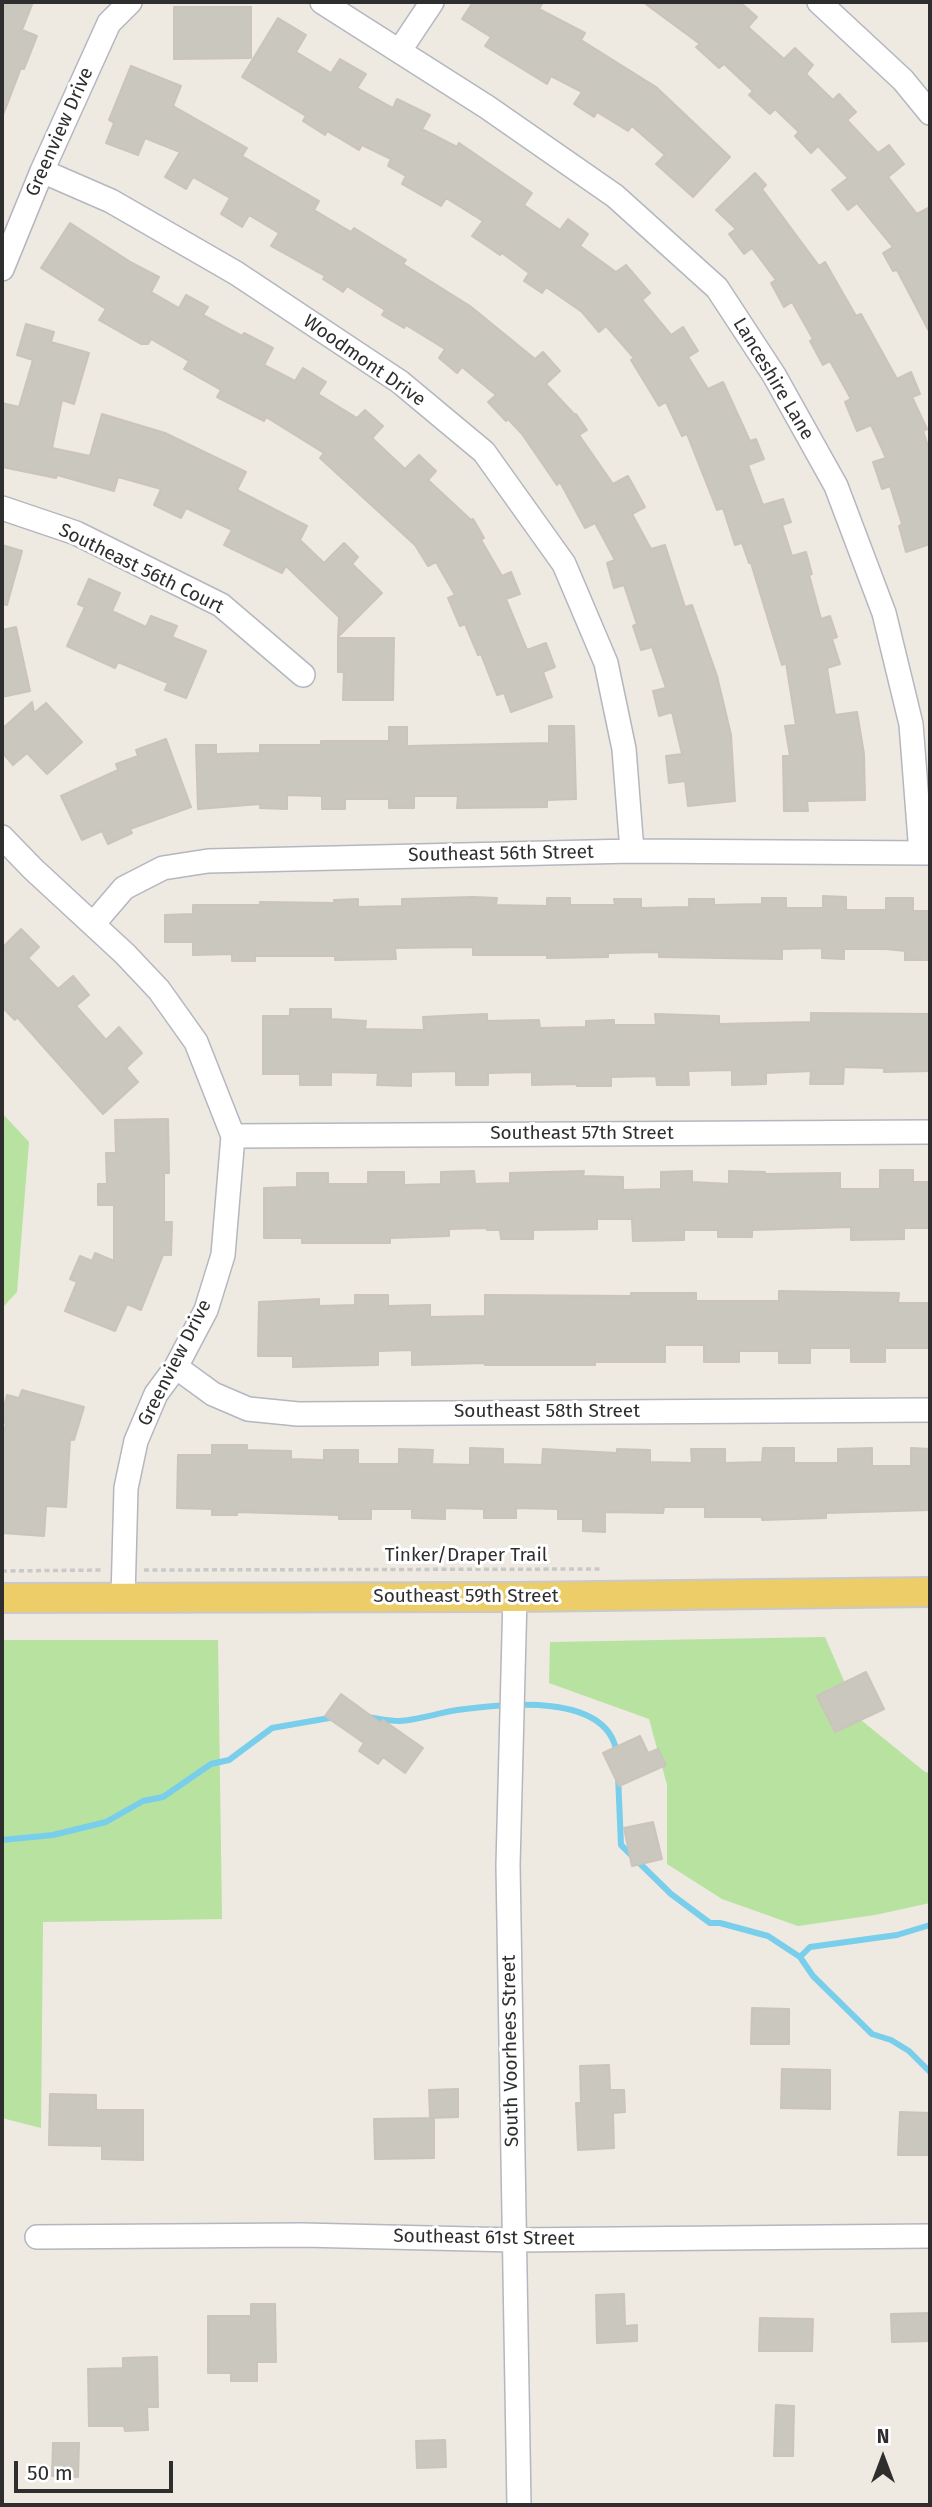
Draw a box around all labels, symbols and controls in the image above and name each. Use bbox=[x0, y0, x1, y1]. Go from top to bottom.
street label: Greenview Drive bbox=[21, 64, 99, 200]
street label: Woodmont Drive bbox=[298, 310, 430, 412]
street label: Lanceshire Lane bbox=[728, 314, 818, 444]
street label: Southeast 56th Court bbox=[55, 519, 227, 619]
street label: Southeast 56th Street bbox=[408, 841, 594, 867]
street label: Southeast 57th Street bbox=[490, 1123, 674, 1145]
street label: Greenview Drive bbox=[133, 1296, 217, 1430]
street label: Southeast 58th Street bbox=[454, 1401, 640, 1423]
street label: Tinker/Draper Trail bbox=[385, 1545, 547, 1567]
street label: Southeast 59th Street bbox=[373, 1586, 559, 1608]
street label: South Voorhees Street bbox=[498, 1955, 524, 2147]
street label: Southeast 61st Street bbox=[393, 2225, 575, 2251]
north arrow bbox=[848, 2423, 918, 2493]
text: N bbox=[877, 2425, 889, 2448]
scale bar bbox=[18, 2448, 177, 2492]
text: 50 m bbox=[27, 2460, 73, 2486]

